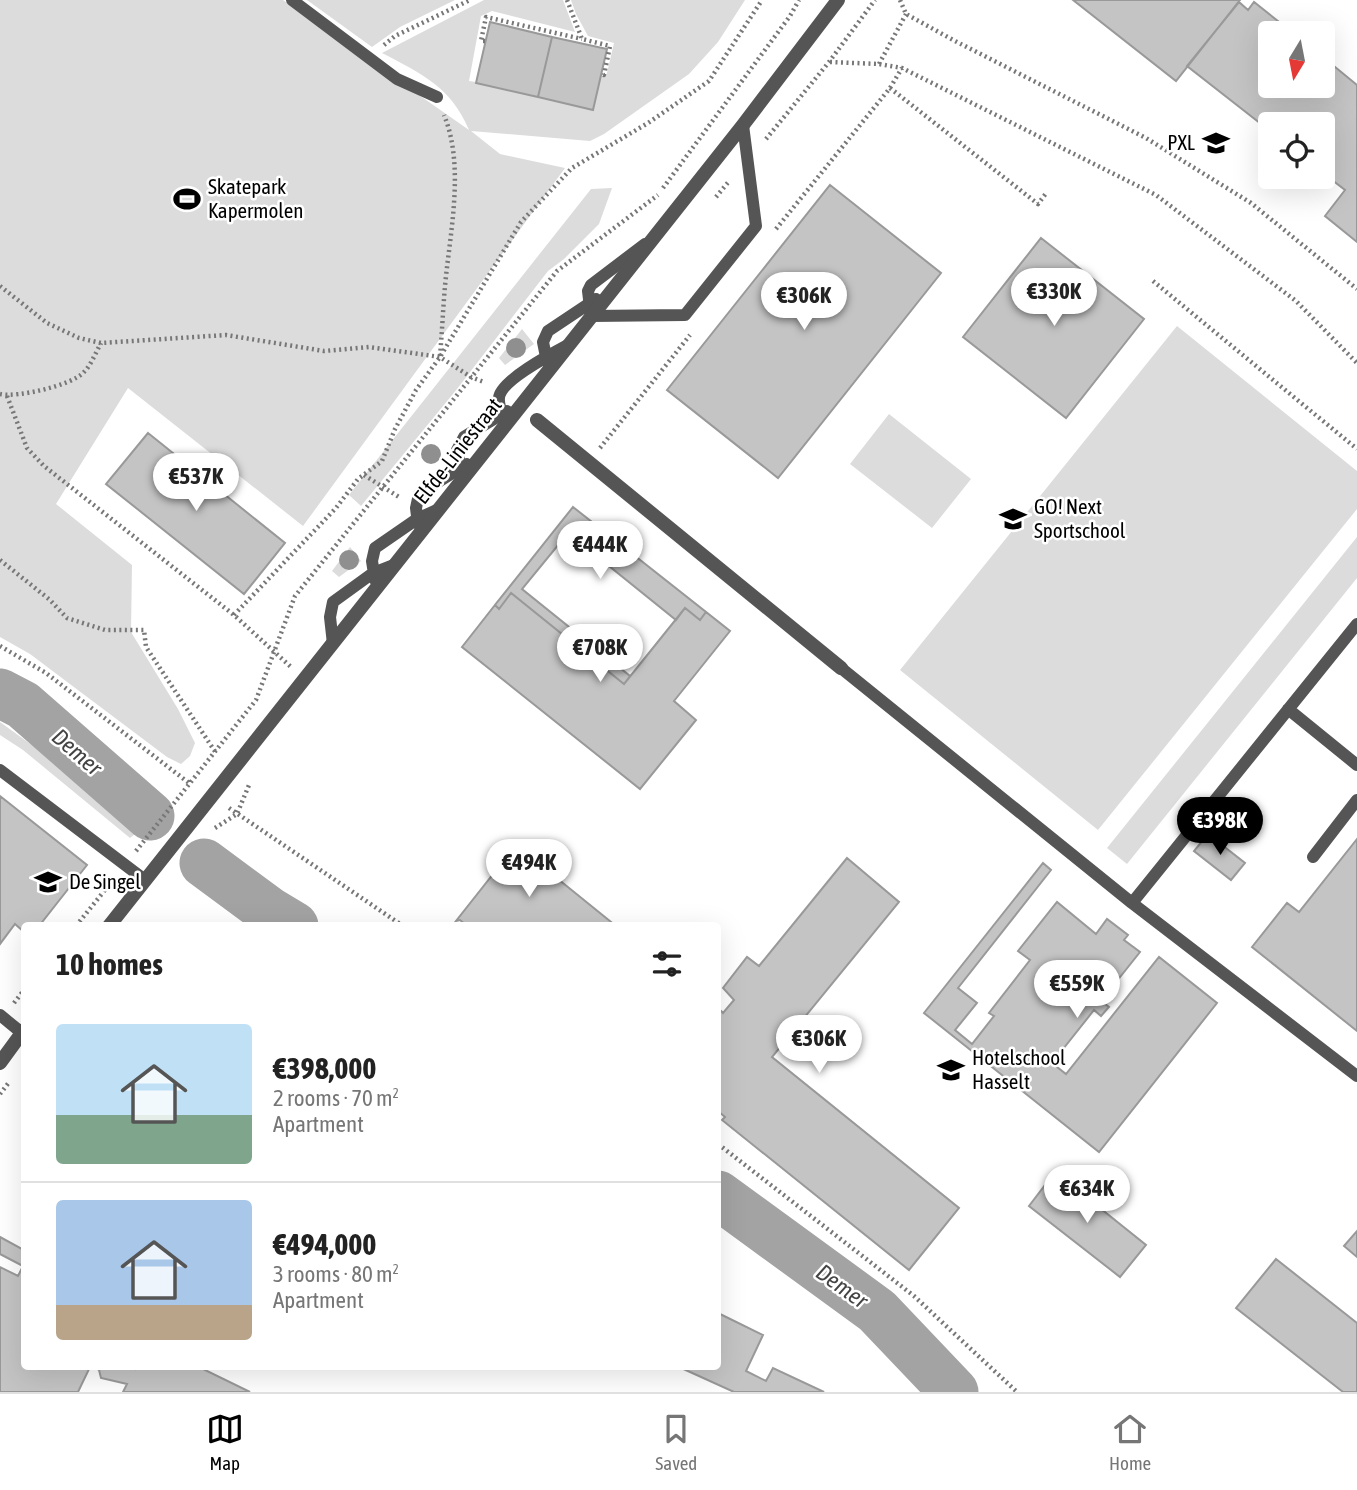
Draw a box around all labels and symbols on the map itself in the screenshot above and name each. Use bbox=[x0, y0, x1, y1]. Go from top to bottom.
north arrow bbox=[1258, 21, 1335, 98]
school or university icon: PXL bbox=[1201, 128, 1231, 158]
place label: PXL bbox=[1167, 130, 1195, 154]
place label: Skatepark Kapermolen bbox=[208, 174, 303, 222]
sports icon: Skatepark Kapermolen bbox=[172, 184, 202, 214]
pin: €330K bbox=[1005, 268, 1103, 328]
pin: €306K bbox=[755, 272, 853, 332]
street label: Elfde-Liniestraat bbox=[409, 393, 506, 508]
pin: €537K bbox=[147, 454, 245, 513]
place label: GO! Next Sportschool bbox=[1034, 494, 1126, 542]
school or university icon: GO! Next Sportschool bbox=[998, 504, 1028, 534]
pin: €444K bbox=[551, 522, 649, 581]
pin: €708K bbox=[551, 624, 649, 684]
water label: Demer bbox=[47, 723, 108, 781]
pin: €398K bbox=[1171, 798, 1269, 857]
pin: €494K bbox=[480, 839, 578, 899]
school or university icon: De Singel bbox=[33, 867, 63, 897]
place label: De Singel bbox=[69, 869, 141, 893]
pin: €559K bbox=[1028, 960, 1126, 1020]
pin: €306K bbox=[770, 1016, 868, 1075]
place label: Hotelschool Hasselt bbox=[972, 1045, 1066, 1093]
school or university icon: Hotelschool Hasselt bbox=[936, 1055, 966, 1085]
pin: €634K bbox=[1038, 1166, 1136, 1225]
water label: Demer bbox=[811, 1259, 874, 1314]

